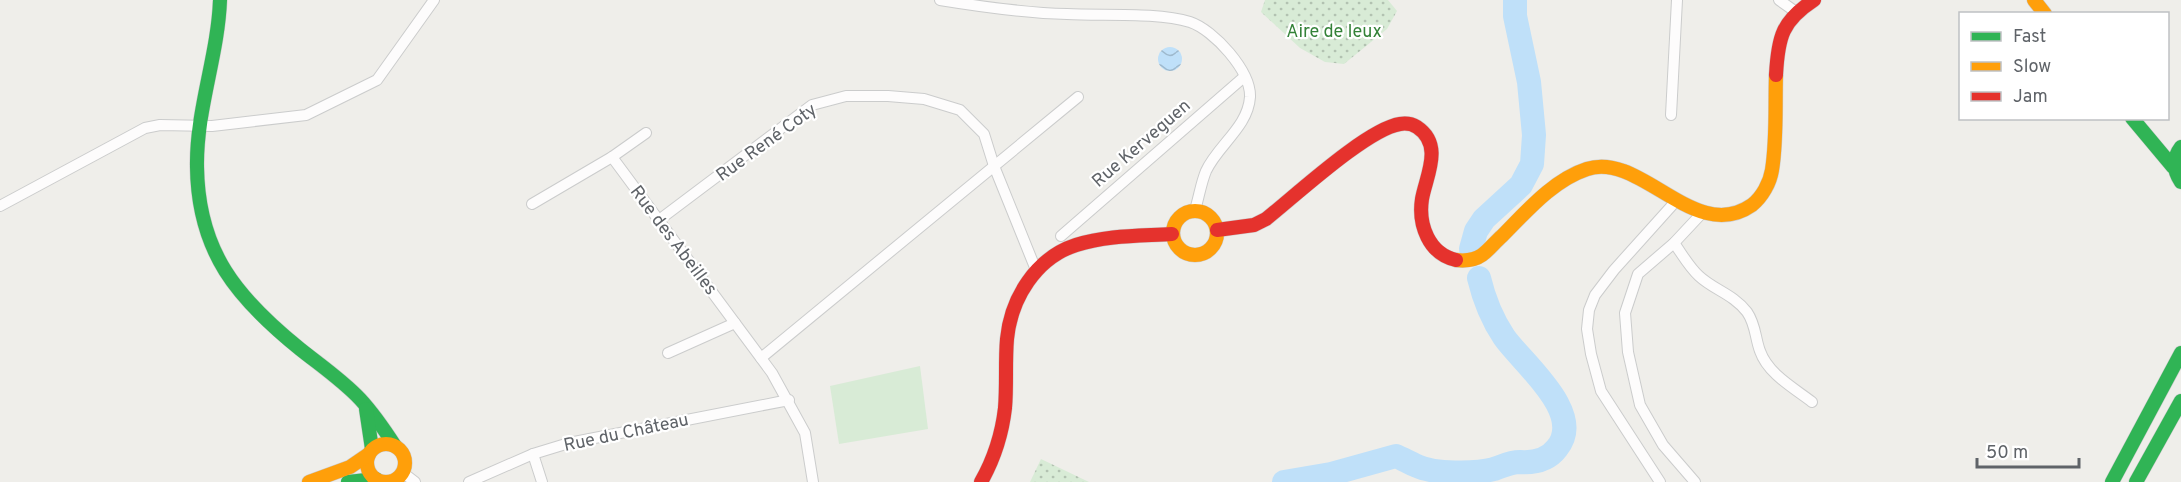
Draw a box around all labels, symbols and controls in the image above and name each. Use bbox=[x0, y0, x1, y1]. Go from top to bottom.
legend bbox=[1959, 12, 2169, 120]
park label: Aire de Ieux bbox=[1286, 21, 1382, 44]
text: Fast bbox=[2013, 26, 2046, 49]
text: Slow bbox=[2013, 56, 2051, 79]
text: Jam bbox=[2013, 86, 2048, 109]
street label: Rue Kerveguen bbox=[1088, 95, 1196, 193]
street label: Rue René Coty bbox=[712, 99, 822, 187]
street label: Rue des Abeilles bbox=[624, 181, 722, 300]
street label: Rue du Château bbox=[562, 409, 691, 458]
scale bar bbox=[1977, 431, 2079, 469]
text: 50 m bbox=[1986, 442, 2028, 465]

